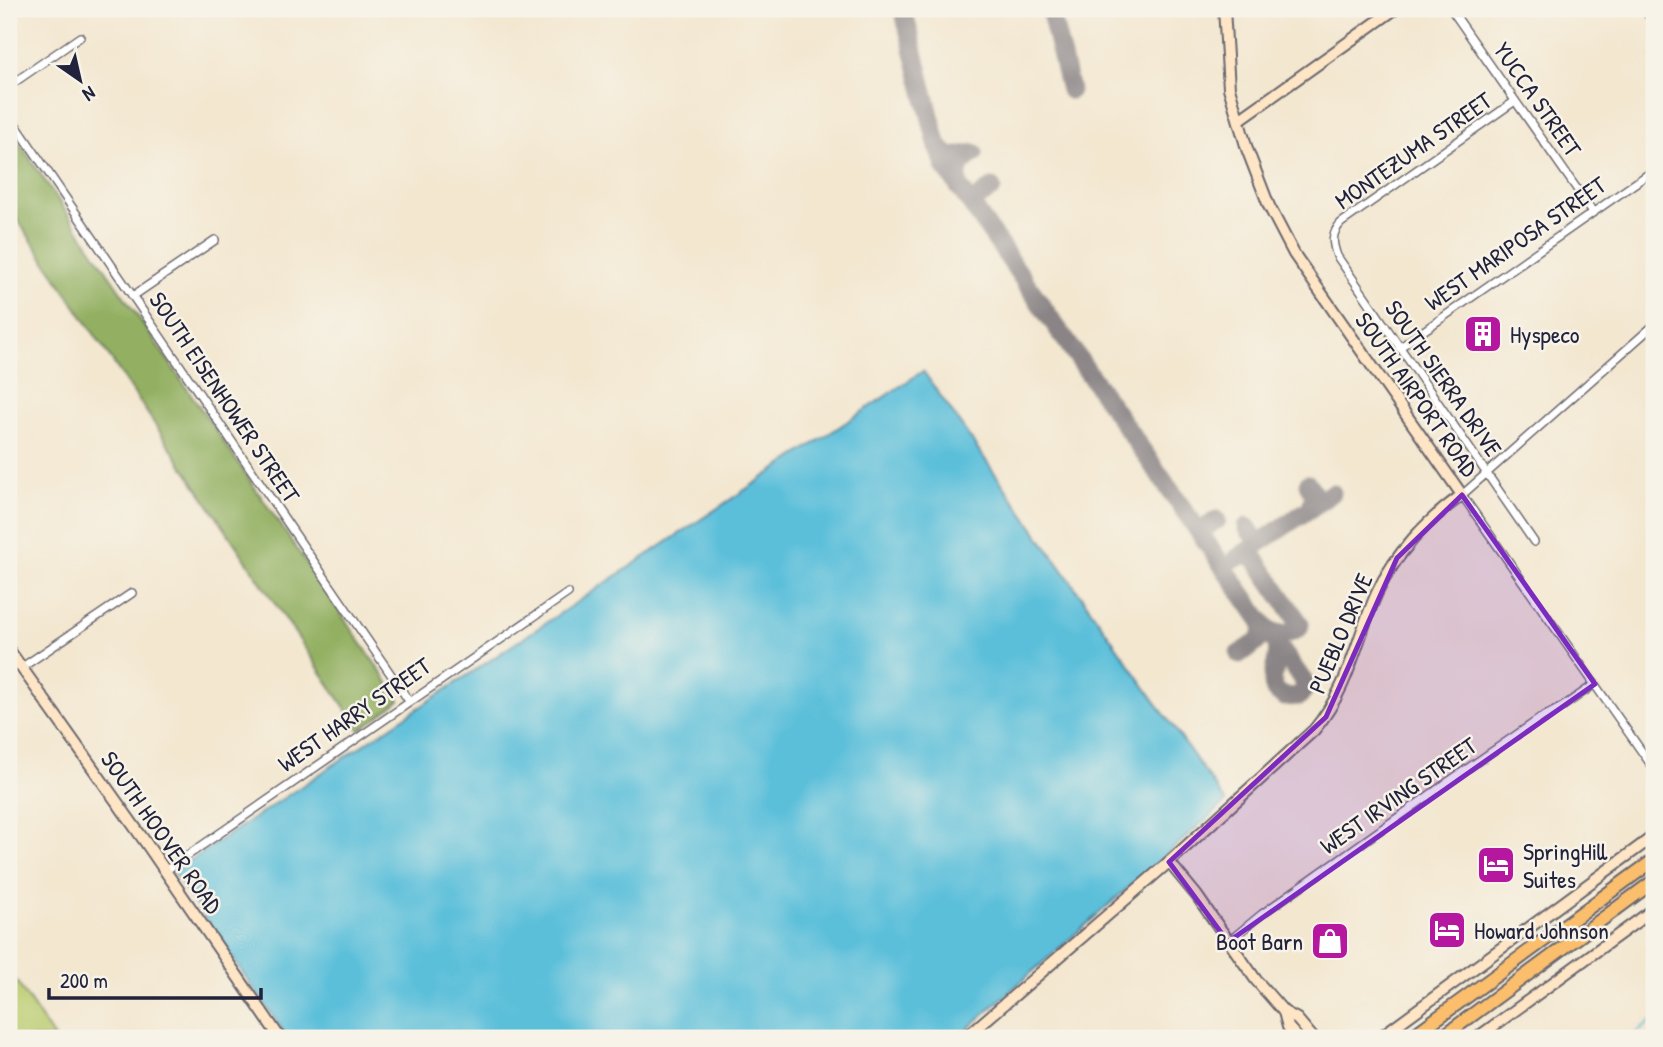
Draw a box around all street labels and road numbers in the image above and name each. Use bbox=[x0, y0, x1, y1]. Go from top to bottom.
street label: YUCCA STREET bbox=[1487, 35, 1590, 163]
street label: MONTEZUMA STREET bbox=[1328, 83, 1498, 216]
street label: WEST MARIPOSA STREET bbox=[1418, 168, 1613, 318]
street label: SOUTH EISENHOWER STREET bbox=[142, 285, 308, 509]
street label: SOUTH SIERRA DRIVE bbox=[1378, 294, 1510, 463]
street label: SOUTH AIRPORT ROAD bbox=[1348, 305, 1486, 483]
street label: PUEBLO DRIVE bbox=[1300, 568, 1380, 698]
street label: WEST HARRY STREET bbox=[271, 649, 437, 779]
street label: WEST IRVING STREET bbox=[1313, 729, 1483, 861]
street label: SOUTH HOOVER ROAD bbox=[94, 744, 230, 920]

